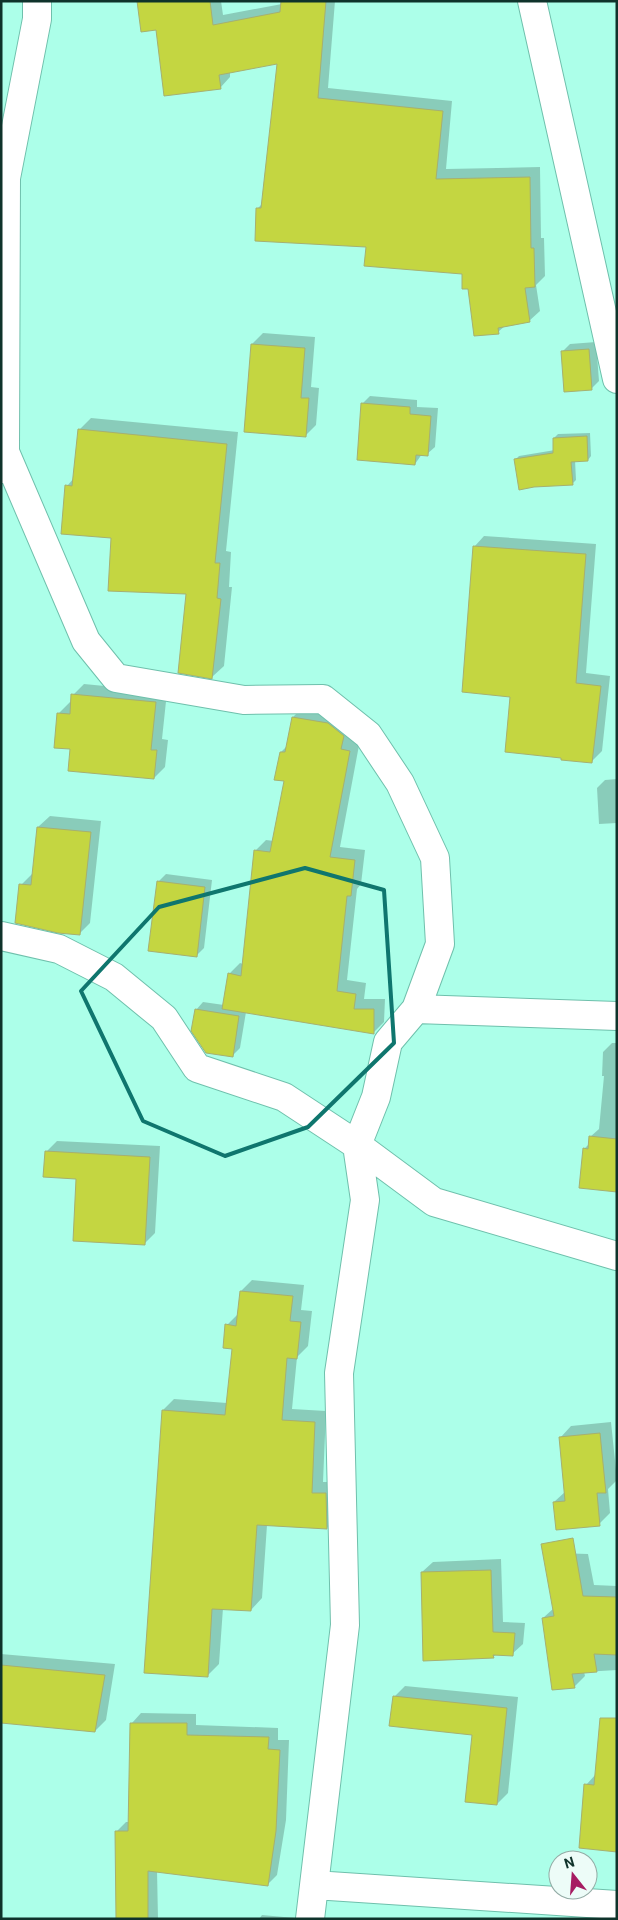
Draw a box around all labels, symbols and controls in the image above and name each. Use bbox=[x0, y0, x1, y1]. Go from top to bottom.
north arrow bbox=[548, 1850, 598, 1900]
text: N bbox=[562, 1853, 576, 1872]

